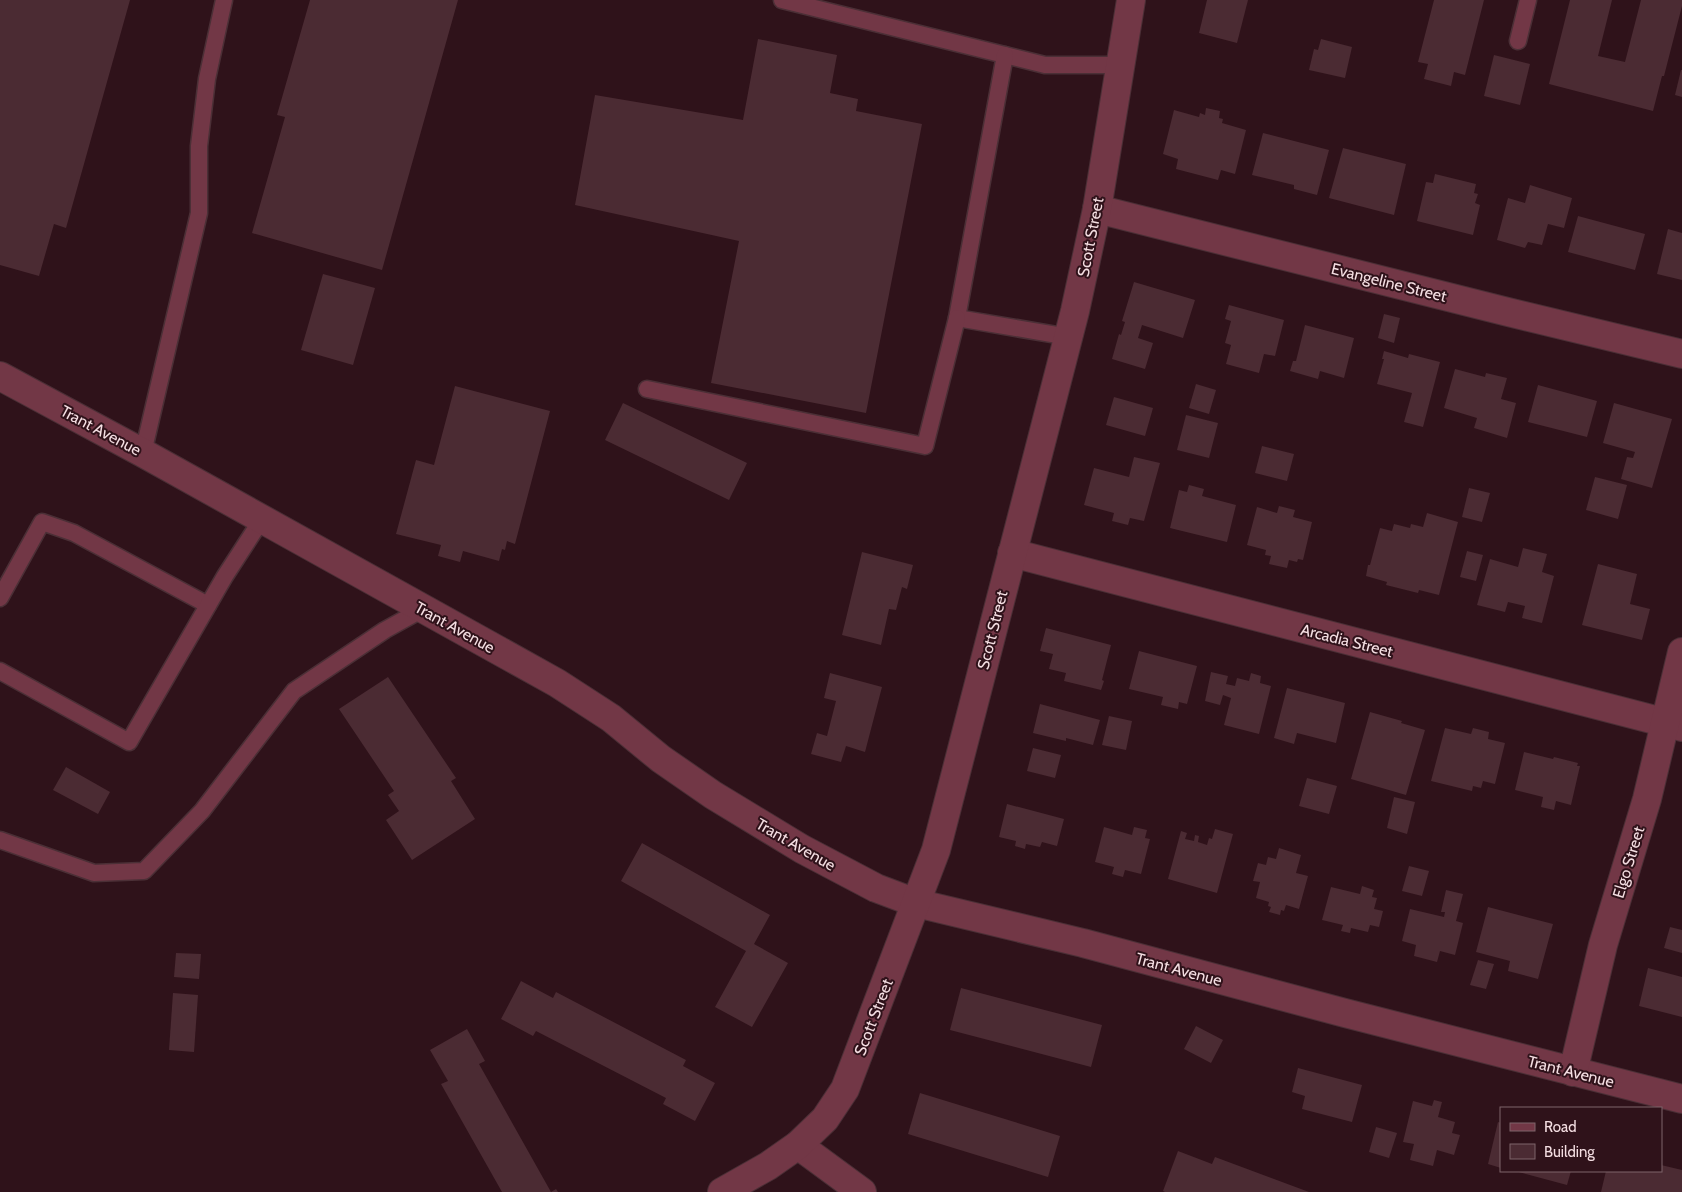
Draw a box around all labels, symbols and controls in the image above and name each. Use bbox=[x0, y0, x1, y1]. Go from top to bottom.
street label: Scott Street bbox=[1073, 195, 1108, 279]
street label: Evangeline Street bbox=[1329, 259, 1449, 306]
street label: Trant Avenue bbox=[57, 401, 144, 460]
street label: Scott Street bbox=[974, 588, 1012, 672]
street label: Trant Avenue bbox=[412, 598, 498, 657]
street label: Arcadia Street bbox=[1299, 620, 1396, 661]
street label: Trant Avenue bbox=[753, 814, 839, 875]
street label: Elgo Street bbox=[1609, 823, 1649, 900]
street label: Trant Avenue bbox=[1134, 949, 1224, 990]
street label: Scott Street bbox=[850, 976, 897, 1058]
street label: Trant Avenue bbox=[1526, 1052, 1616, 1091]
legend bbox=[1500, 1107, 1662, 1172]
text: Road bbox=[1544, 1118, 1577, 1136]
text: Building bbox=[1544, 1143, 1595, 1161]

